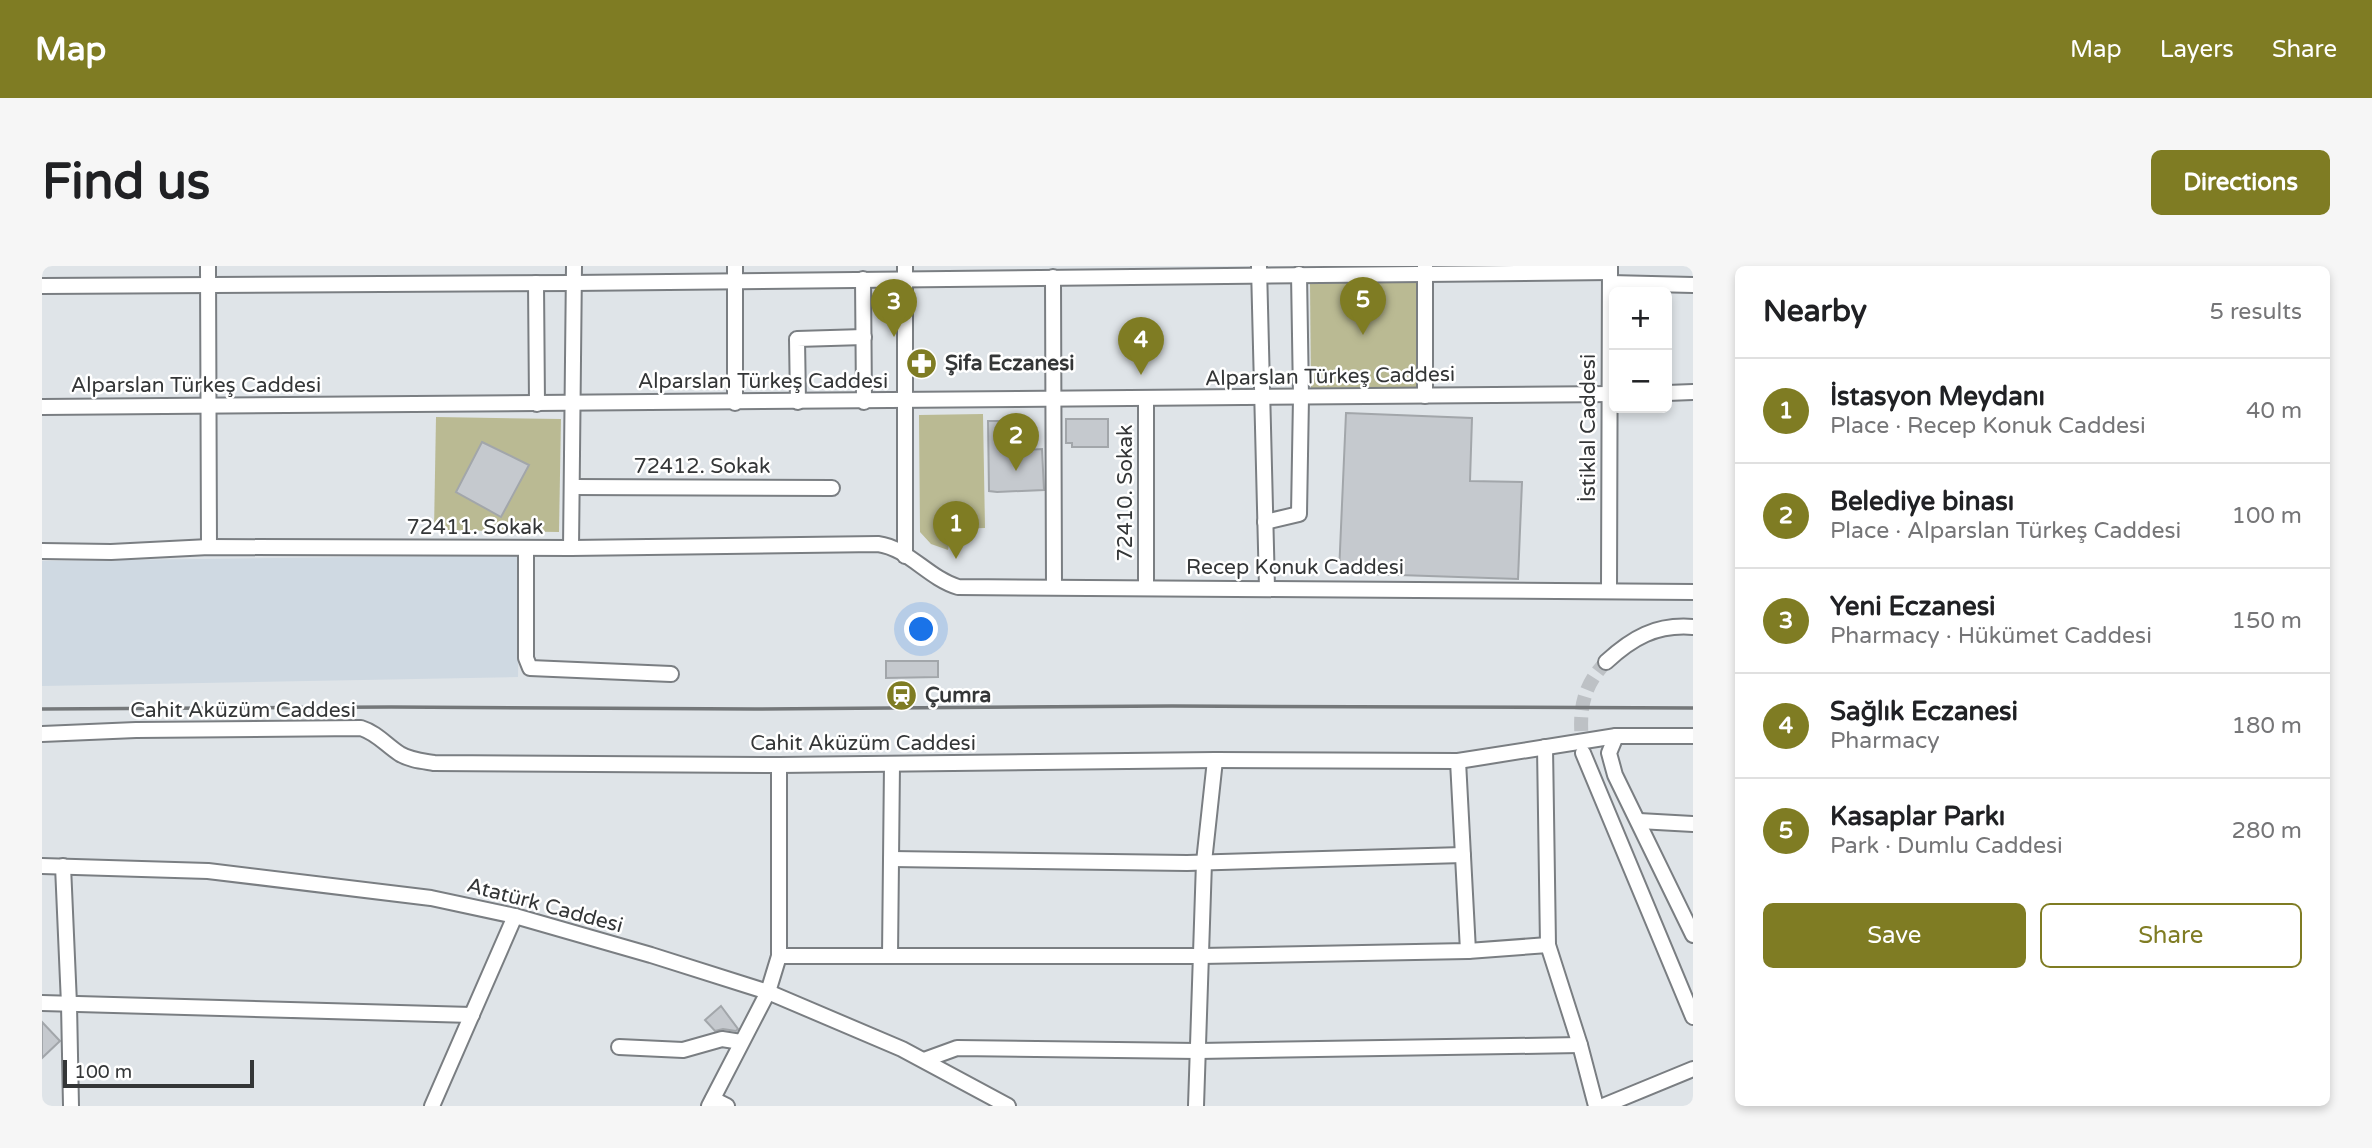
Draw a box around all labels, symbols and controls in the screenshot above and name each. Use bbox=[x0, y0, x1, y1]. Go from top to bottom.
text: Map bbox=[35, 30, 106, 69]
text: Map bbox=[2070, 35, 2122, 64]
text: Layers bbox=[2160, 35, 2234, 64]
text: Share bbox=[2272, 35, 2337, 64]
button: Directions bbox=[2151, 150, 2330, 215]
text: Find us bbox=[42, 153, 210, 212]
pin: 5 bbox=[1340, 277, 1386, 335]
pin: 3 bbox=[871, 279, 917, 337]
map controls bbox=[1609, 287, 1672, 413]
button: + bbox=[1609, 287, 1672, 350]
text: Nearby bbox=[1763, 293, 1867, 330]
text: 5 results bbox=[2209, 298, 2302, 326]
pin: 4 bbox=[1118, 317, 1164, 375]
pharmacy icon: Şifa Eczanesi bbox=[905, 346, 939, 380]
button: − bbox=[1609, 350, 1672, 413]
place label: Şifa Eczanesi bbox=[945, 351, 1074, 376]
street label: İstiklal Caddesi bbox=[1576, 354, 1601, 502]
street label: Alparslan Türkeş Caddesi bbox=[1205, 362, 1455, 391]
street label: Alparslan Türkeş Caddesi bbox=[638, 369, 888, 394]
street label: Alparslan Türkeş Caddesi bbox=[71, 373, 321, 398]
text: İstasyon Meydanı bbox=[1830, 381, 2045, 412]
text: 1 bbox=[1779, 397, 1793, 425]
text: 40 m bbox=[2246, 397, 2302, 425]
text: Place · Recep Konuk Caddesi bbox=[1830, 412, 2146, 440]
pin: 2 bbox=[993, 413, 1039, 471]
street label: 72410. Sokak bbox=[1113, 424, 1138, 562]
street label: 72412. Sokak bbox=[633, 454, 771, 479]
text: Belediye binası bbox=[1830, 486, 2014, 517]
pin: 1 bbox=[933, 501, 979, 559]
text: 2 bbox=[1779, 502, 1793, 530]
text: 100 m bbox=[2232, 502, 2302, 530]
street label: 72411. Sokak bbox=[406, 515, 544, 540]
text: Place · Alparslan Türkeş Caddesi bbox=[1830, 517, 2181, 545]
street label: Recep Konuk Caddesi bbox=[1186, 555, 1404, 580]
text: Yeni Eczanesi bbox=[1830, 591, 1996, 622]
text: 3 bbox=[1779, 607, 1793, 635]
text: 150 m bbox=[2232, 607, 2302, 635]
your location bbox=[904, 612, 938, 646]
text: Pharmacy · Hükümet Caddesi bbox=[1830, 622, 2152, 650]
station icon: Çumra bbox=[885, 678, 919, 712]
place label: Çumra bbox=[925, 683, 991, 708]
text: Sağlık Eczanesi bbox=[1830, 696, 2018, 727]
street label: Cahit Aküzüm Caddesi bbox=[130, 698, 356, 723]
text: 4 bbox=[1779, 712, 1793, 740]
text: 180 m bbox=[2232, 712, 2302, 740]
text: Pharmacy bbox=[1830, 727, 1940, 755]
street label: Cahit Aküzüm Caddesi bbox=[750, 731, 976, 756]
text: Kasaplar Parkı bbox=[1830, 801, 2005, 832]
text: 5 bbox=[1779, 817, 1793, 845]
text: 280 m bbox=[2232, 817, 2302, 845]
text: Park · Dumlu Caddesi bbox=[1830, 832, 2063, 860]
street label: Atatürk Caddesi bbox=[464, 873, 626, 938]
button: Save bbox=[1763, 903, 2026, 968]
button: Share bbox=[2040, 903, 2302, 968]
scale bar bbox=[63, 1057, 254, 1089]
text: 100 m bbox=[74, 1061, 132, 1083]

